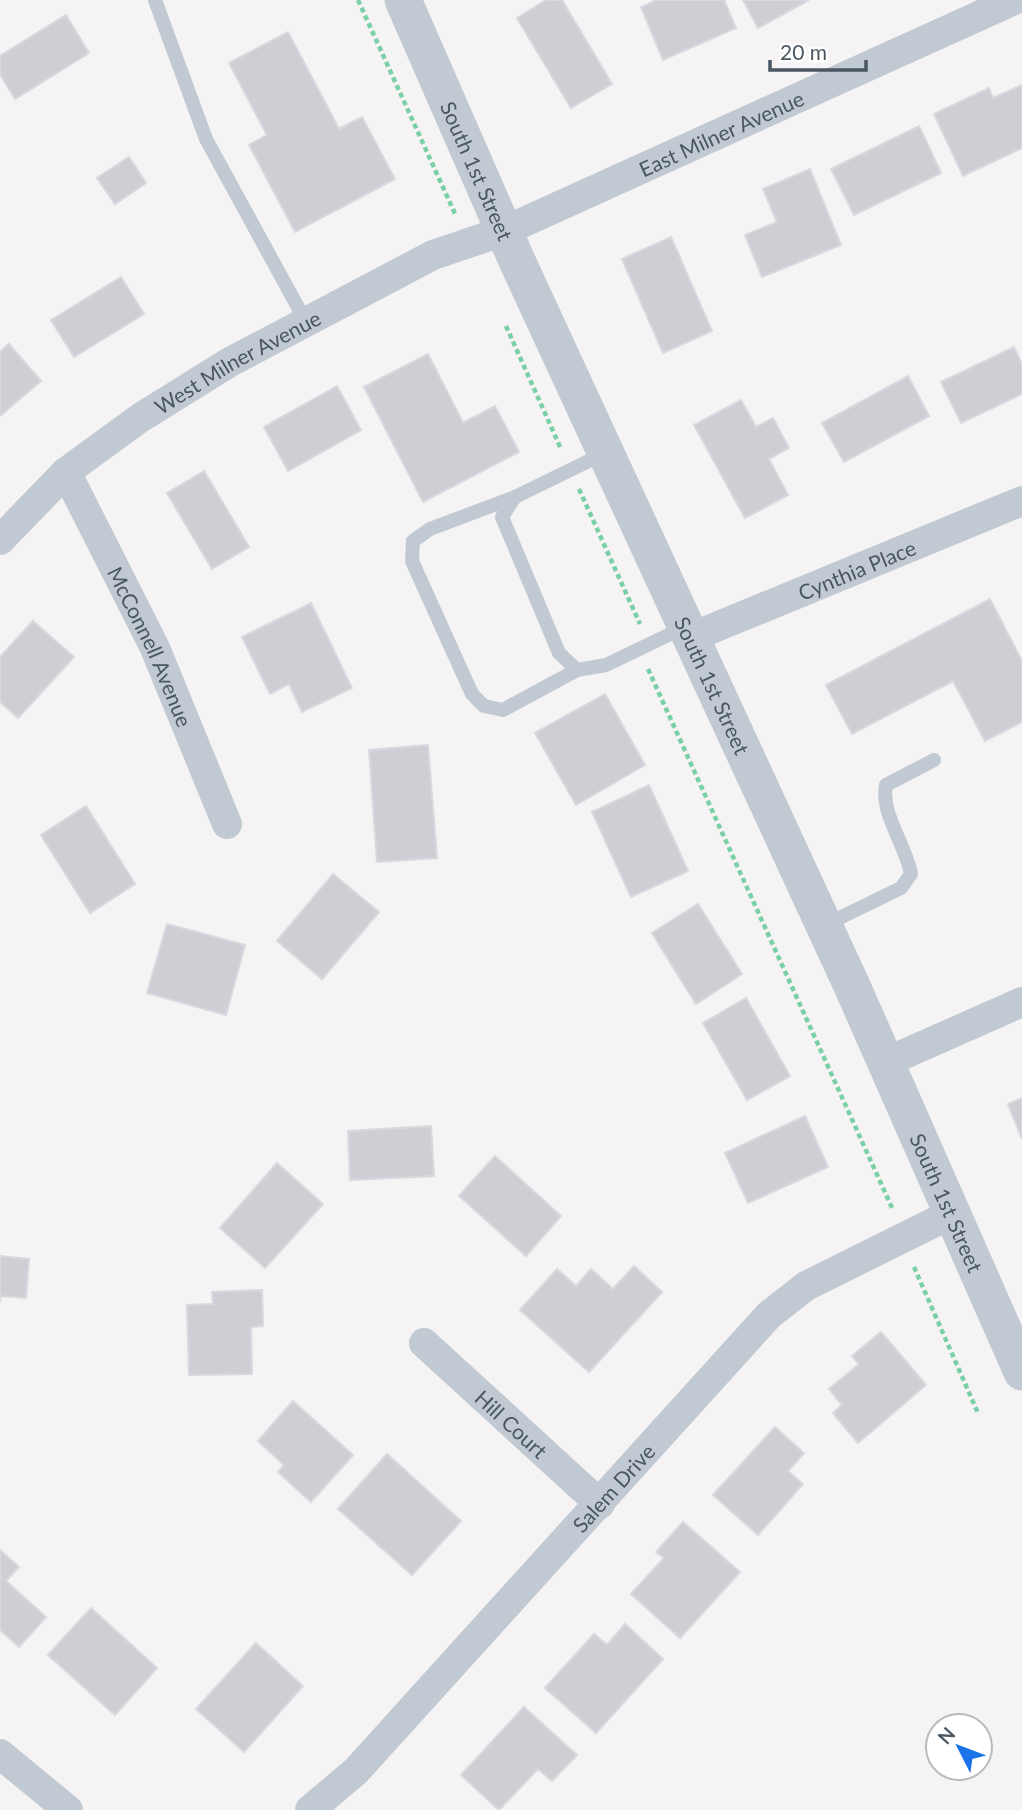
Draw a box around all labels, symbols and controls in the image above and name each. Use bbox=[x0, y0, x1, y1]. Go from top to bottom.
scale bar bbox=[770, 28, 866, 72]
text: 20 m bbox=[780, 39, 827, 64]
street label: East Milner Avenue bbox=[635, 85, 807, 181]
street label: South 1st Street bbox=[436, 97, 519, 244]
street label: West Milner Avenue bbox=[150, 304, 325, 419]
street label: Cynthia Place bbox=[794, 534, 919, 605]
street label: McConnell Avenue bbox=[103, 562, 198, 730]
street label: South 1st Street bbox=[670, 612, 756, 758]
street label: South 1st Street bbox=[906, 1129, 989, 1276]
street label: Hill Court bbox=[471, 1384, 553, 1463]
street label: Salem Drive bbox=[567, 1438, 659, 1537]
north arrow bbox=[924, 1712, 994, 1782]
text: N bbox=[933, 1722, 959, 1748]

